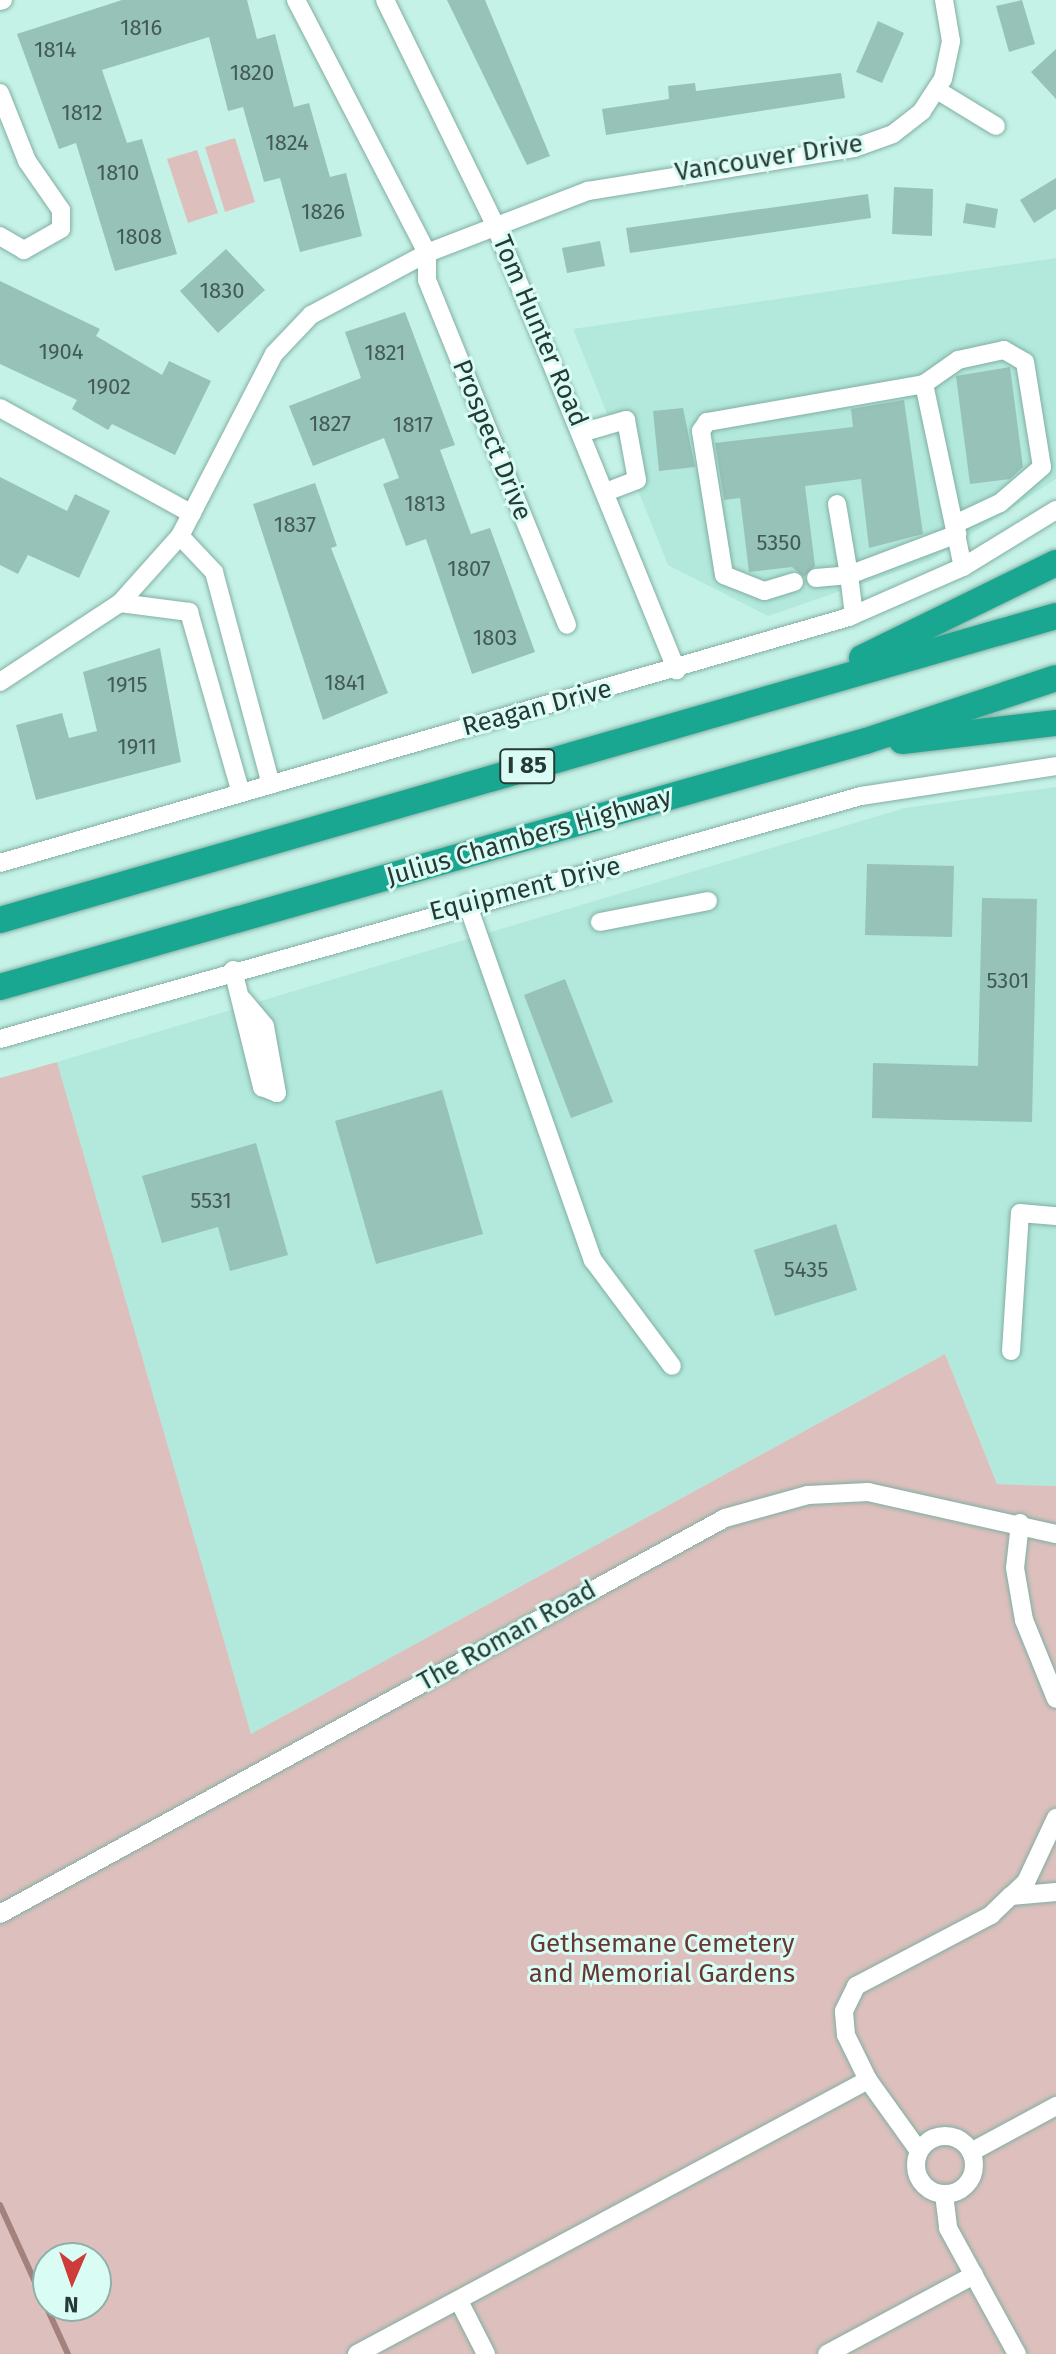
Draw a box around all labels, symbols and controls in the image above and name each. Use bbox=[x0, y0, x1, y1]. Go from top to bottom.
house number: 1816 bbox=[120, 15, 162, 41]
house number: 1814 bbox=[34, 37, 76, 63]
house number: 1820 bbox=[230, 60, 274, 86]
house number: 1812 bbox=[61, 100, 103, 126]
street label: Vancouver Drive bbox=[673, 128, 865, 188]
house number: 1824 bbox=[265, 130, 309, 156]
house number: 1810 bbox=[97, 160, 139, 186]
house number: 1826 bbox=[301, 199, 345, 225]
house number: 1808 bbox=[116, 224, 162, 250]
street label: Tom Hunter Road bbox=[486, 231, 594, 431]
house number: 1830 bbox=[200, 278, 244, 304]
house number: 1904 bbox=[38, 339, 84, 365]
house number: 1821 bbox=[364, 340, 406, 366]
street label: Prospect Drive bbox=[446, 355, 538, 525]
house number: 1902 bbox=[87, 374, 131, 400]
house number: 1827 bbox=[309, 411, 351, 437]
house number: 1817 bbox=[393, 412, 433, 438]
house number: 1813 bbox=[404, 491, 446, 517]
house number: 1837 bbox=[274, 512, 316, 538]
house number: 5350 bbox=[756, 530, 802, 556]
house number: 1807 bbox=[447, 556, 491, 582]
house number: 1803 bbox=[473, 625, 517, 651]
house number: 1841 bbox=[324, 670, 366, 696]
house number: 1915 bbox=[106, 672, 148, 698]
street label: Reagan Drive bbox=[459, 673, 615, 743]
house number: 1911 bbox=[117, 734, 157, 760]
road number: I 85 bbox=[499, 746, 555, 786]
street label: Julius Chambers Highway bbox=[383, 781, 675, 893]
street label: Equipment Drive bbox=[426, 850, 624, 928]
house number: 5301 bbox=[986, 968, 1030, 994]
house number: 5531 bbox=[190, 1188, 232, 1214]
house number: 5435 bbox=[784, 1257, 828, 1283]
street label: The Roman Road bbox=[413, 1574, 601, 1698]
park label: Gethsemane Cemetery and Memorial Gardens bbox=[529, 1928, 795, 1990]
north arrow bbox=[32, 2242, 112, 2322]
text: N bbox=[63, 2291, 79, 2318]

